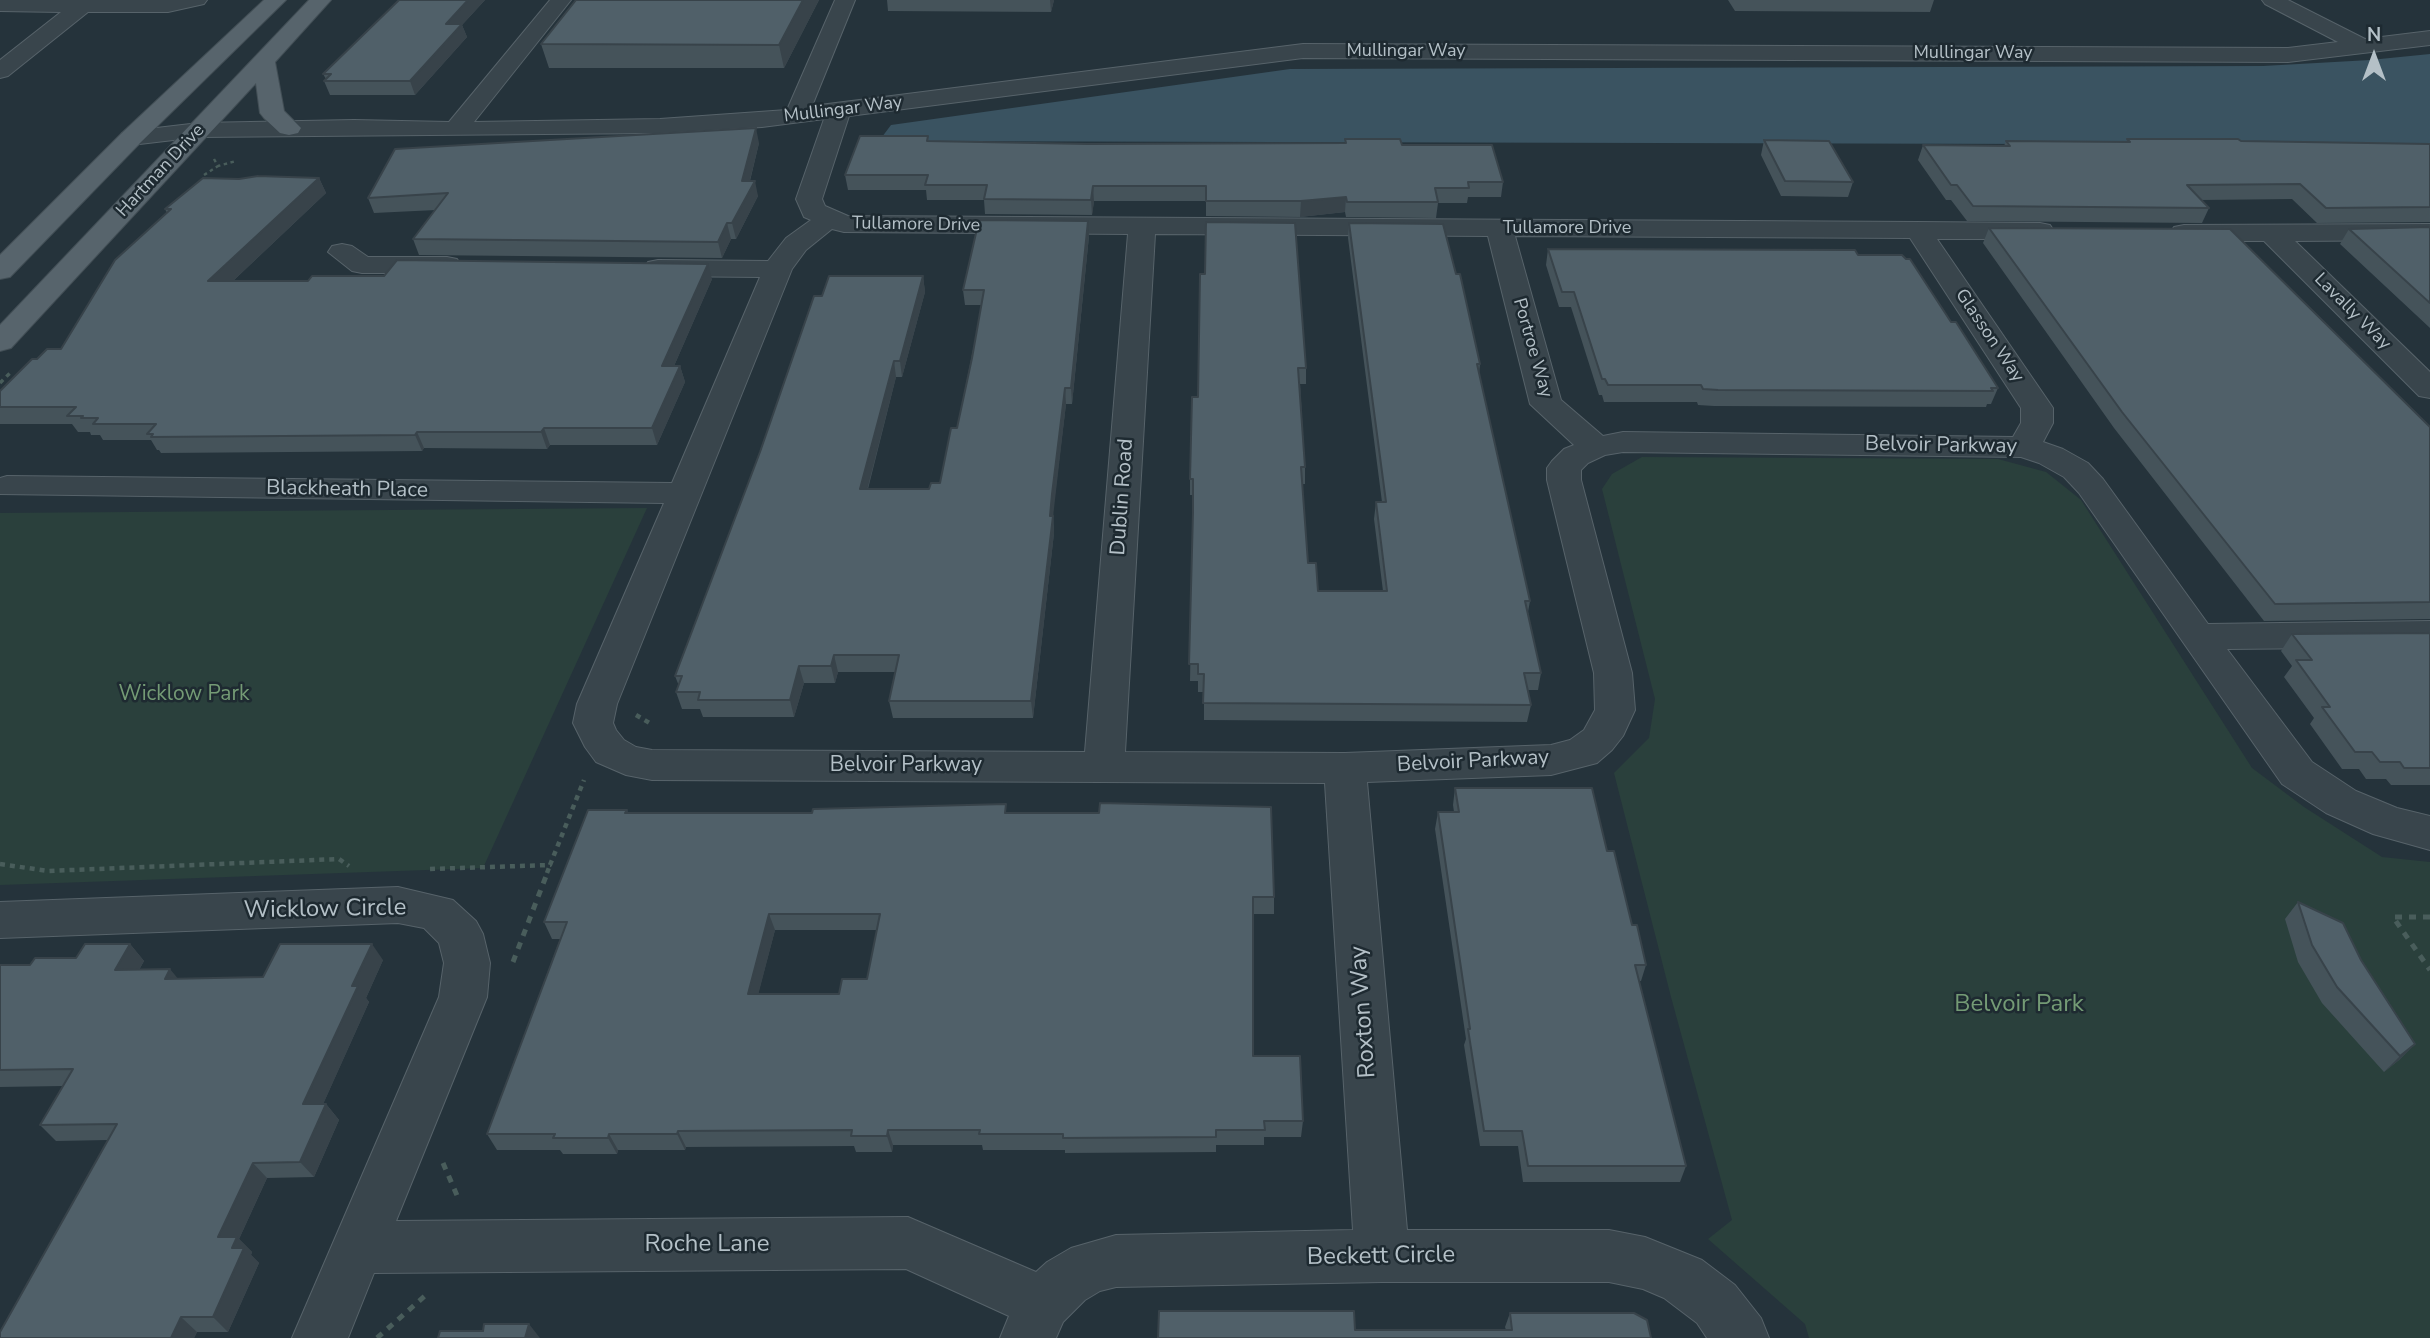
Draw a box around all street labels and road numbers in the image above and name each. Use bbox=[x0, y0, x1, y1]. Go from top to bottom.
street label: Mullingar Way bbox=[1346, 41, 1466, 63]
street label: Mullingar Way bbox=[1913, 43, 2033, 65]
street label: Mullingar Way bbox=[783, 92, 903, 128]
street label: Hartman Drive bbox=[113, 120, 209, 222]
street label: Tullamore Drive bbox=[852, 213, 980, 237]
street label: Tullamore Drive bbox=[1503, 218, 1631, 240]
street label: Lavally Way bbox=[2309, 269, 2395, 355]
street label: Glasson Way bbox=[1950, 285, 2028, 387]
street label: Portroe Way bbox=[1508, 296, 1556, 400]
street label: Belvoir Parkway bbox=[1865, 432, 2017, 460]
street label: Dublin Road bbox=[1106, 438, 1140, 556]
street label: Blackheath Place bbox=[266, 476, 428, 504]
street label: Belvoir Parkway bbox=[1396, 745, 1550, 779]
street label: Belvoir Parkway bbox=[830, 753, 982, 779]
street label: Wicklow Circle bbox=[243, 894, 407, 926]
street label: Roxton Way bbox=[1345, 945, 1383, 1079]
street label: Roche Lane bbox=[645, 1231, 769, 1259]
street label: Beckett Circle bbox=[1307, 1241, 1455, 1273]

